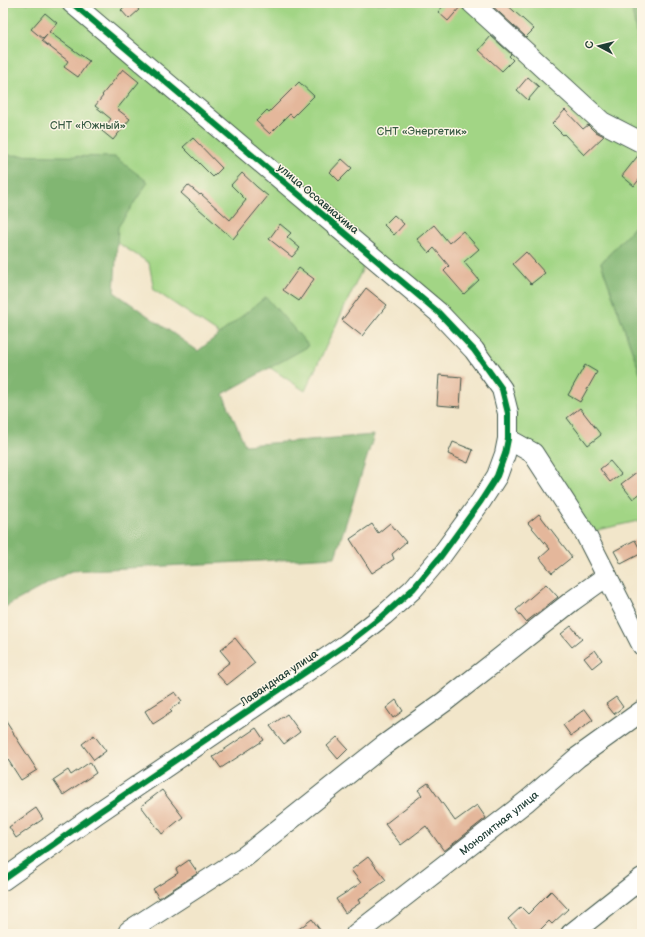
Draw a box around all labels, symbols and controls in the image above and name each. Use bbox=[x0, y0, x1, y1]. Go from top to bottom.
north arrow bbox=[579, 26, 619, 66]
text: С bbox=[583, 40, 597, 49]
park label: СНТ «Южный» bbox=[50, 119, 126, 132]
park label: СНТ «Энергетик» bbox=[377, 125, 467, 138]
street label: улица Осоавиахима bbox=[275, 161, 362, 237]
street label: Лавандная улица bbox=[237, 647, 321, 709]
street label: Монолитная улица bbox=[457, 787, 541, 858]

